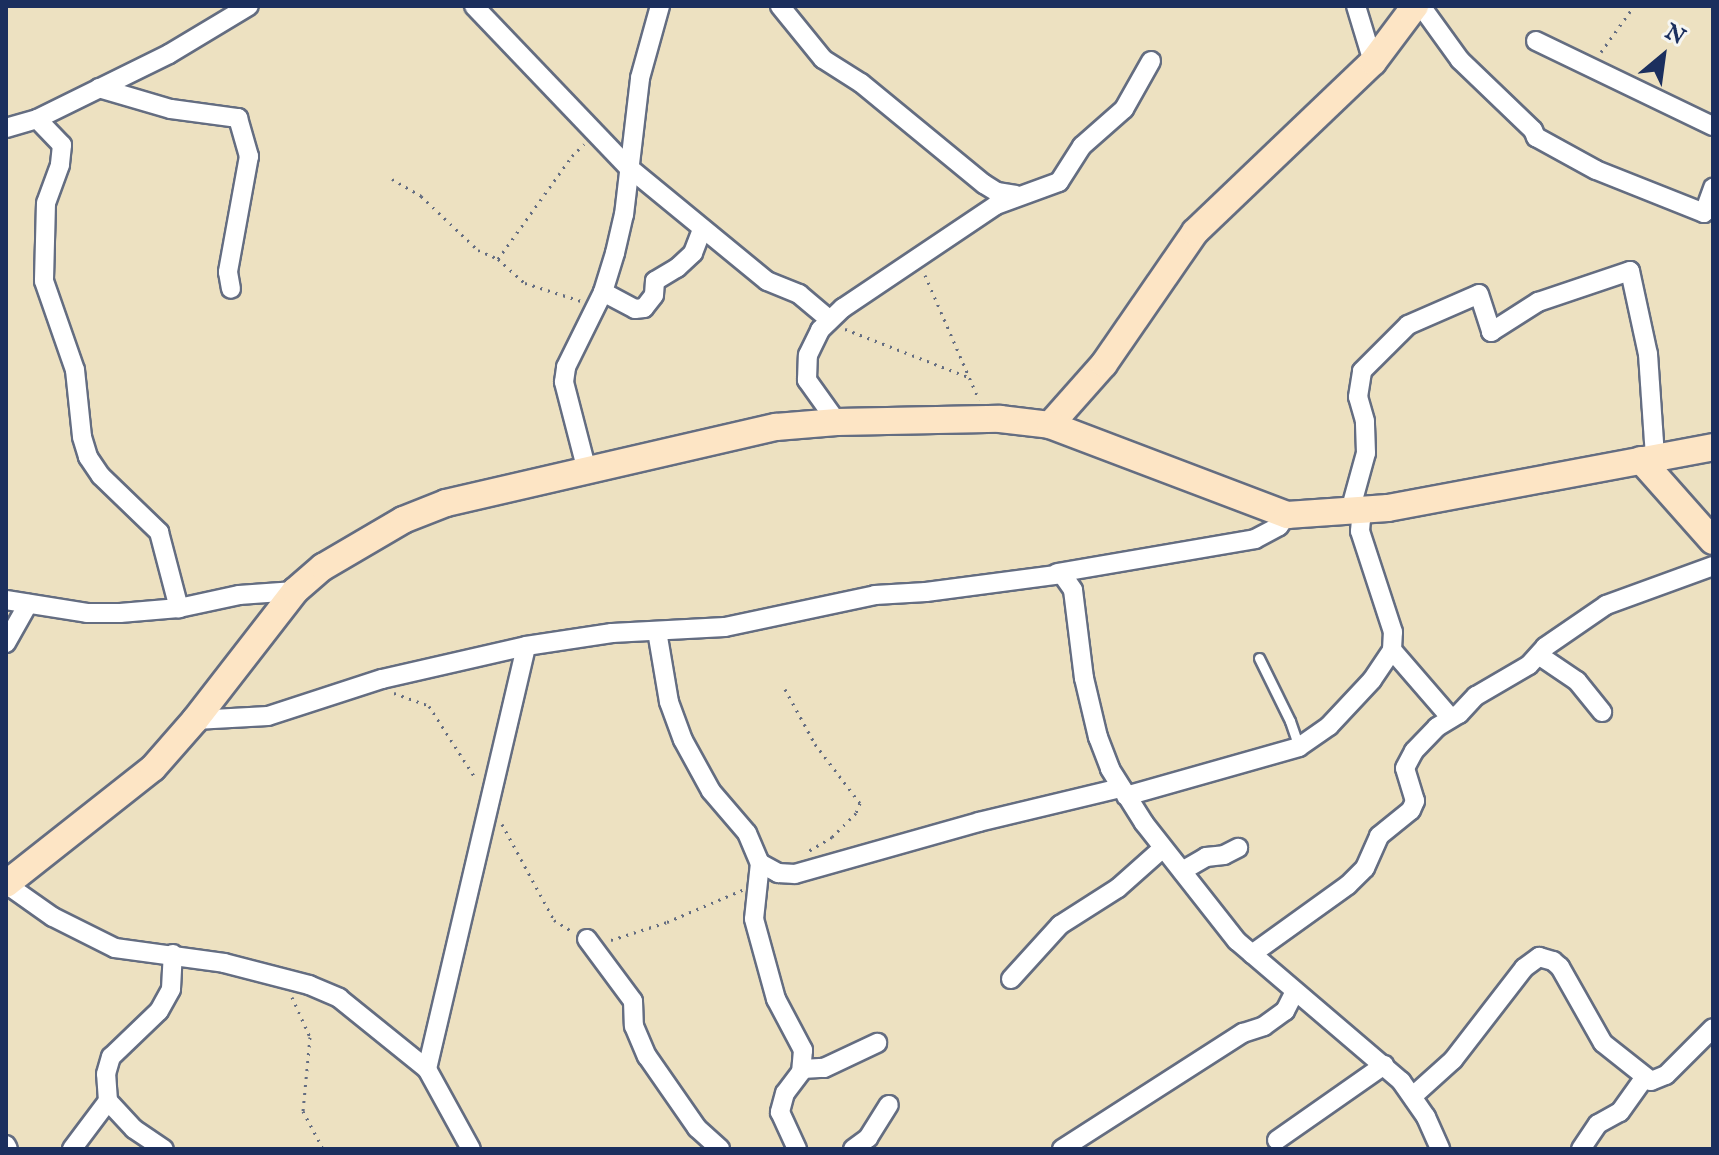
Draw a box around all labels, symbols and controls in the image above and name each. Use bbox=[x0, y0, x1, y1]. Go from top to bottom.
north arrow bbox=[1623, 16, 1703, 96]
text: N bbox=[1660, 18, 1690, 52]

